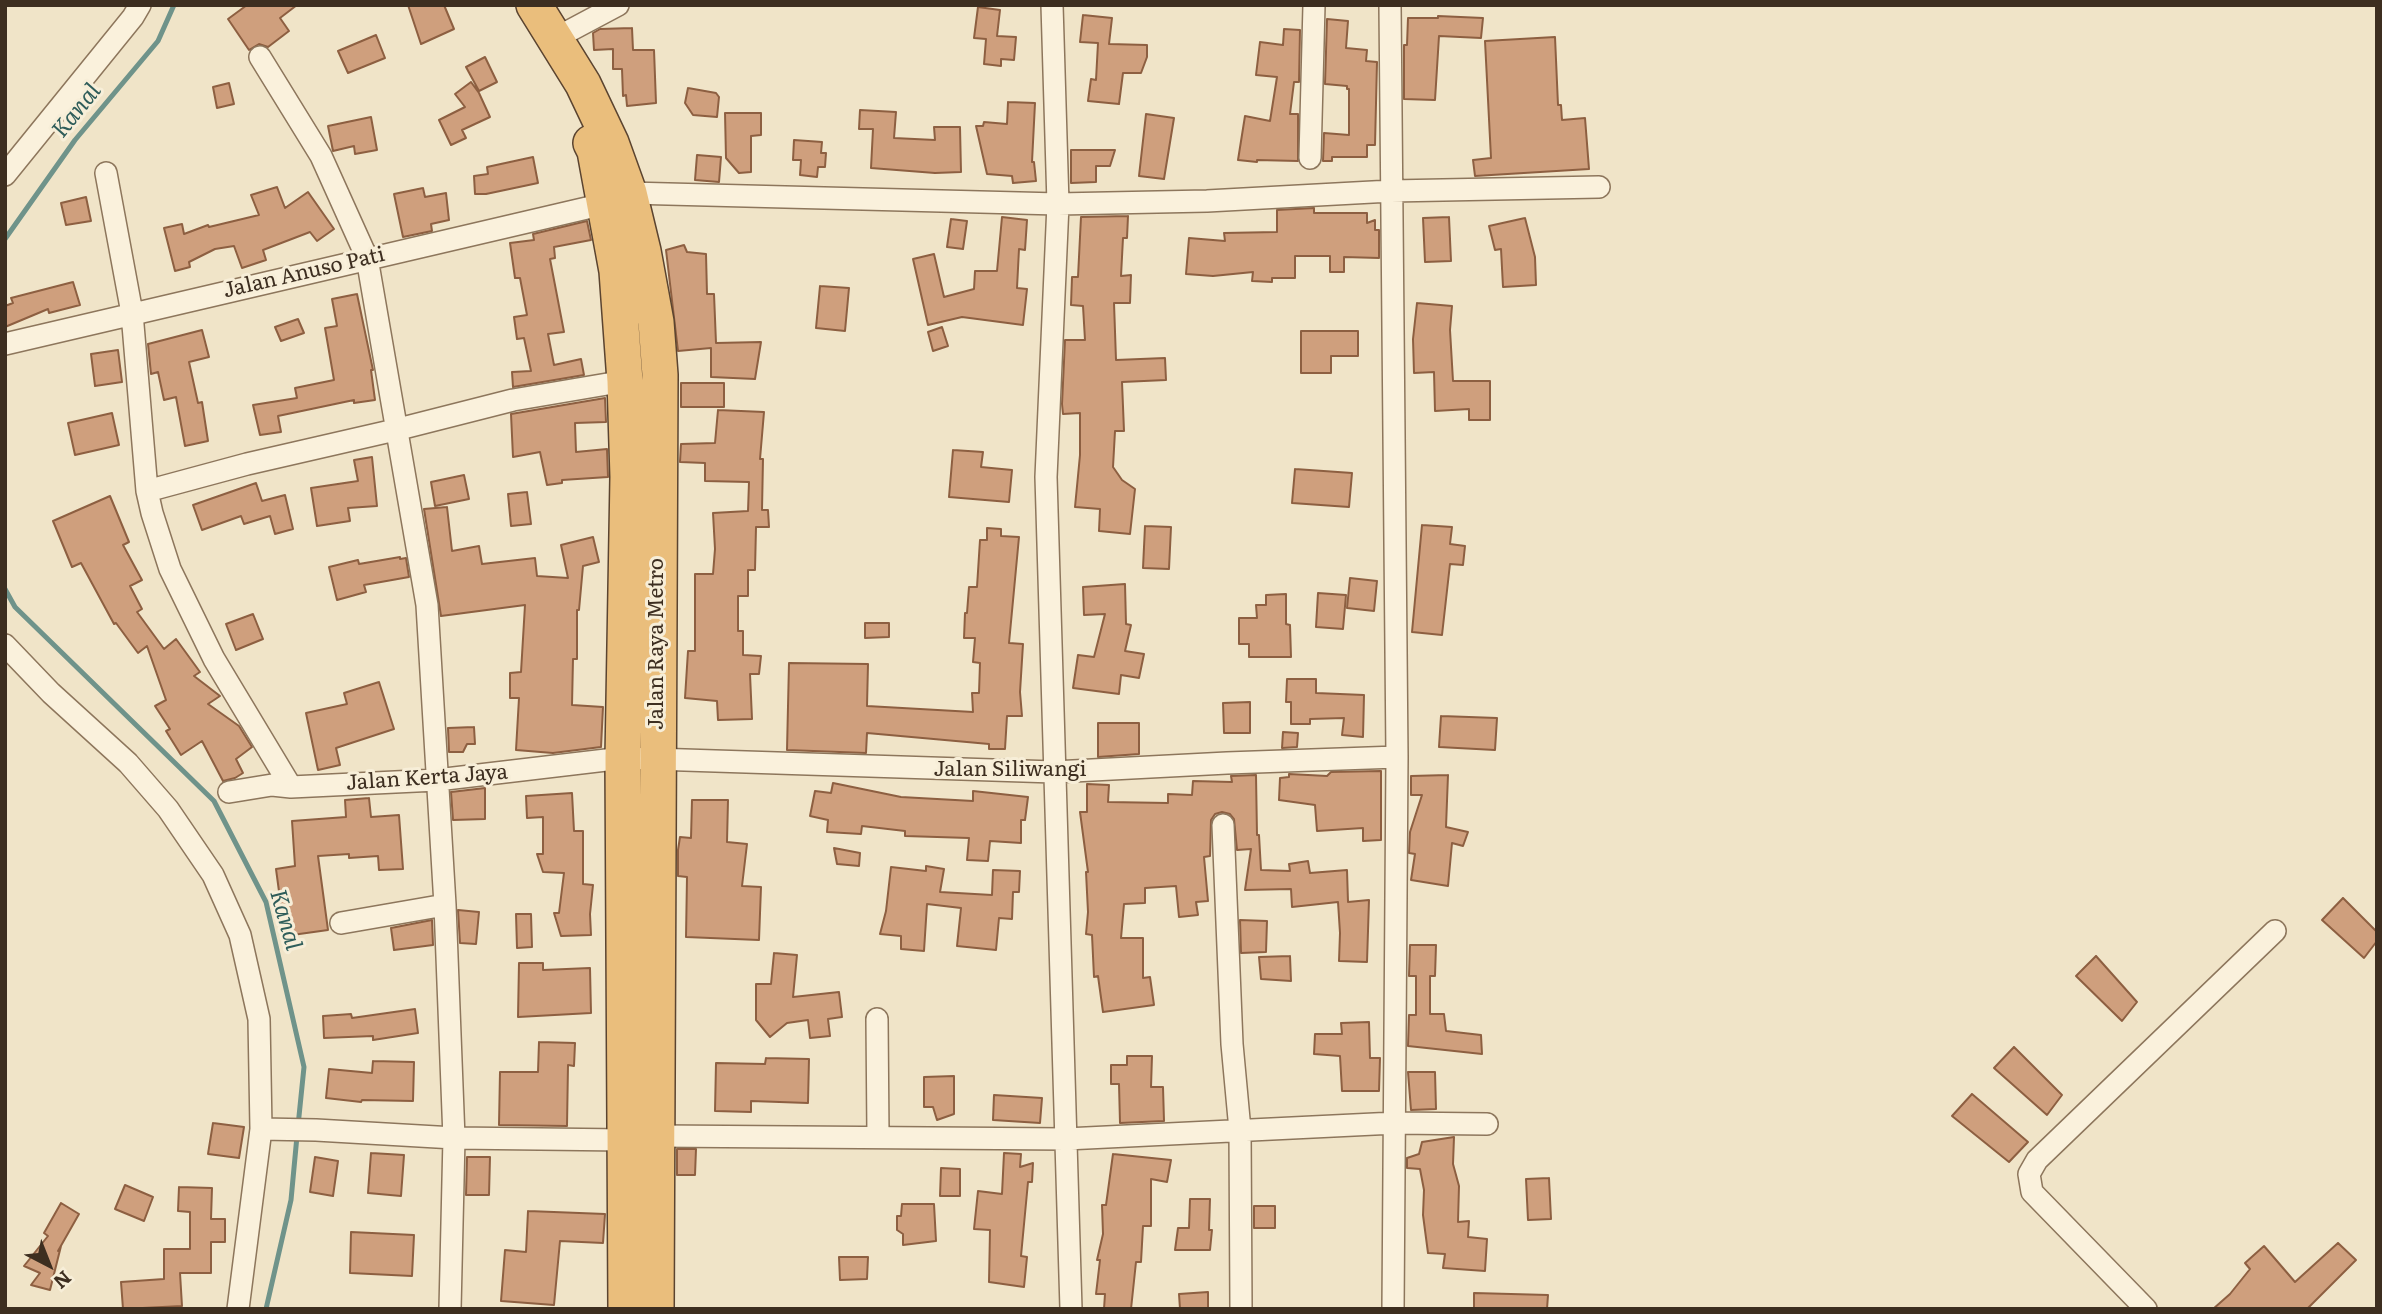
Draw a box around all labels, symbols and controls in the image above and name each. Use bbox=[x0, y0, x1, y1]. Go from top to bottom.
water label: Kanal bbox=[47, 78, 107, 144]
street label: Jalan Anuso Pati bbox=[221, 242, 387, 304]
street label: Jalan Raya Metro bbox=[644, 558, 670, 730]
street label: Jalan Siliwangi bbox=[933, 757, 1087, 783]
street label: Jalan Kerta Jaya bbox=[345, 760, 509, 796]
water label: Kanal bbox=[263, 887, 307, 953]
north arrow bbox=[14, 1230, 84, 1300]
text: N bbox=[48, 1265, 78, 1296]

